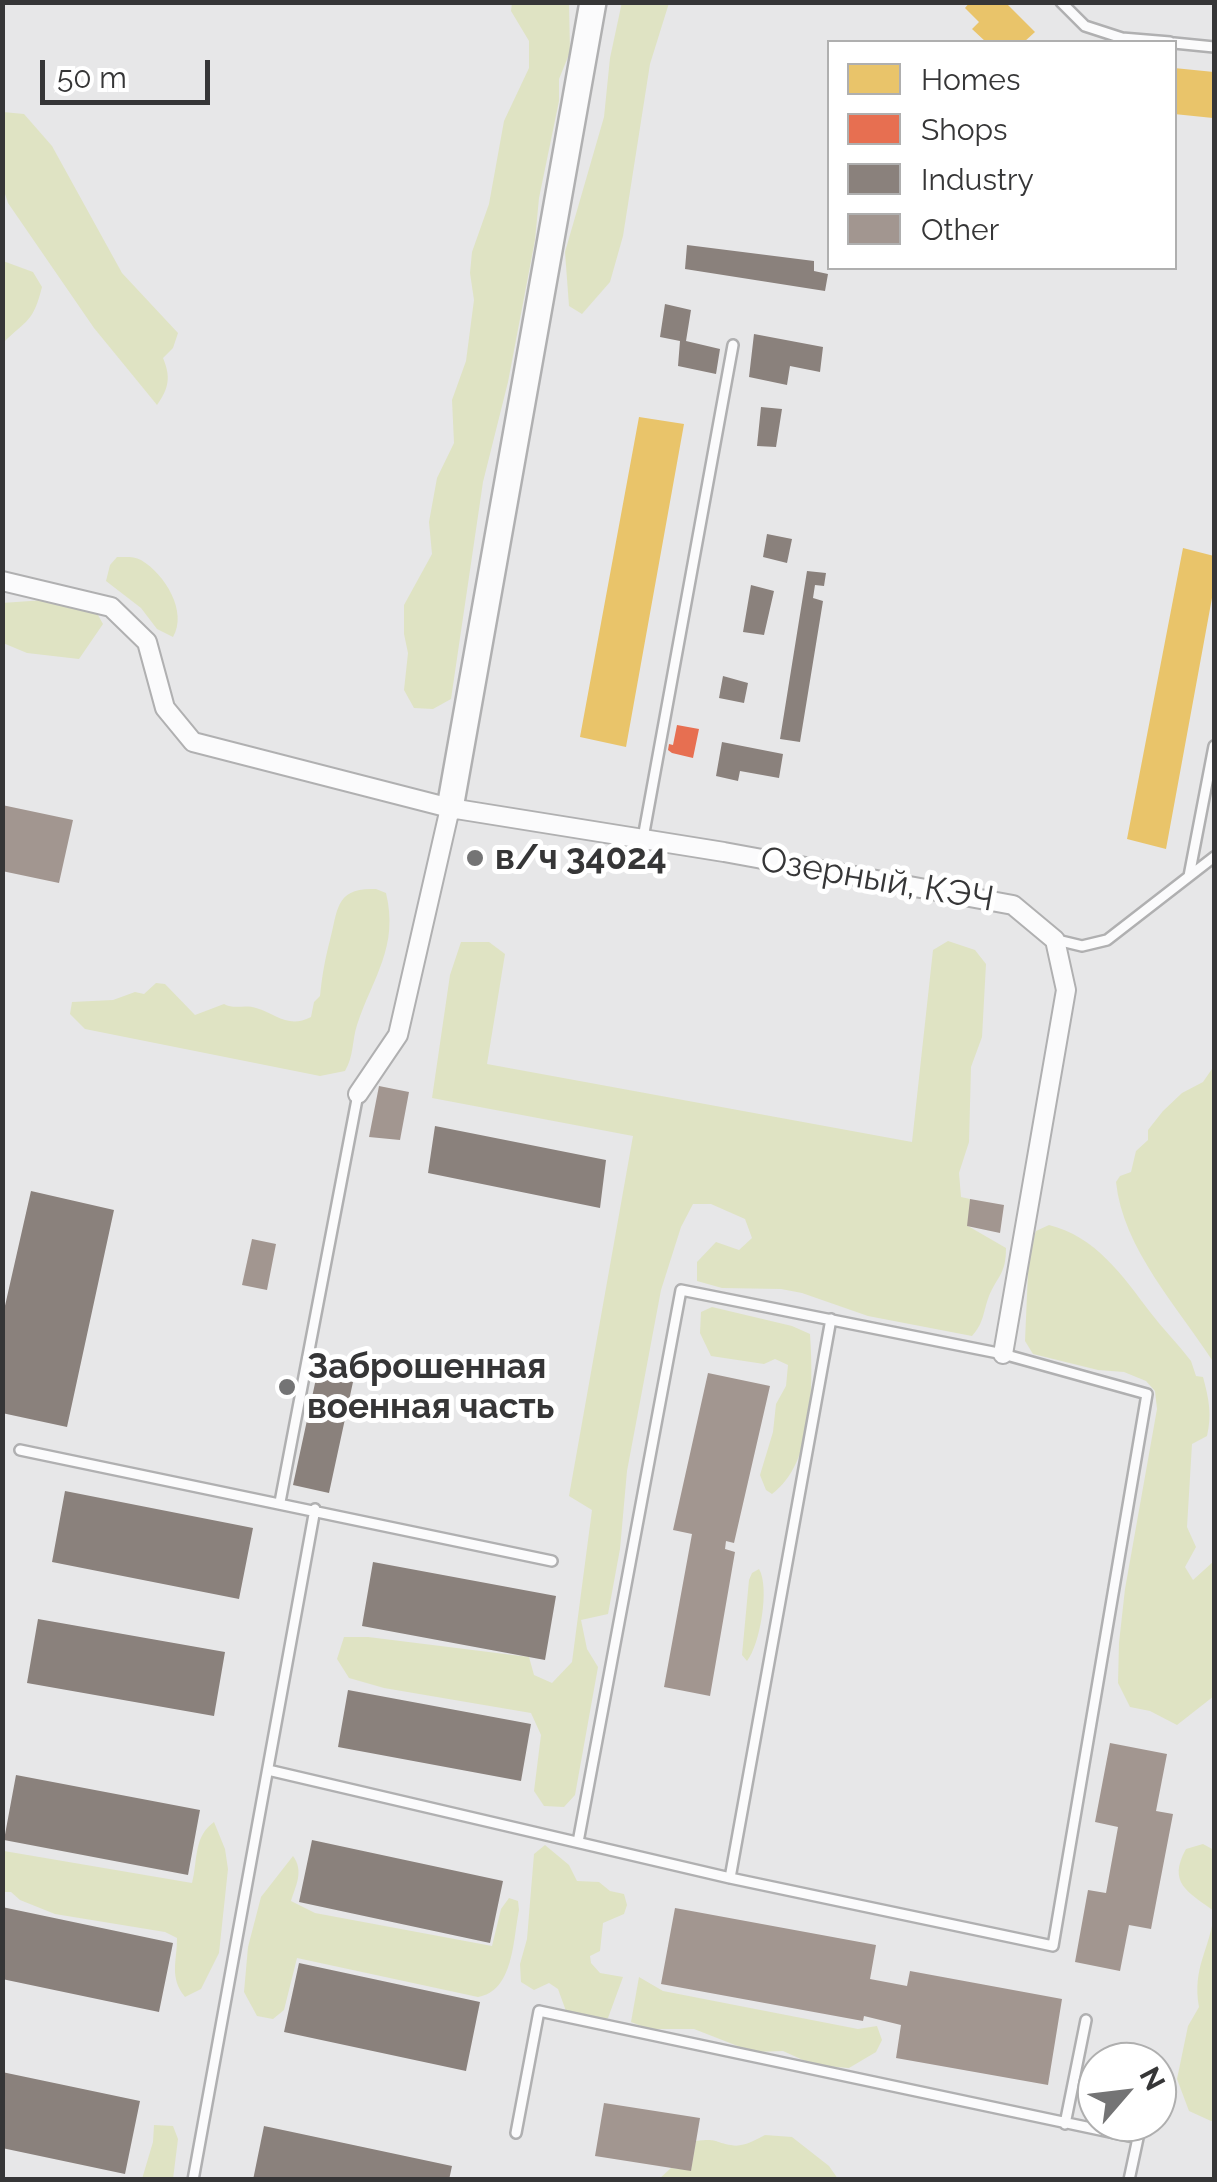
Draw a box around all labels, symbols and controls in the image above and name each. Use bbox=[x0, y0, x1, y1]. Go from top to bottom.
scale bar bbox=[45, 40, 215, 102]
legend bbox=[827, 40, 1177, 270]
text: 50 m bbox=[57, 60, 127, 95]
text: Homes bbox=[921, 62, 1020, 97]
text: Shops bbox=[921, 112, 1008, 147]
text: Industry bbox=[921, 162, 1034, 197]
text: Other bbox=[921, 212, 999, 247]
place label: в/ч 34024 bbox=[495, 837, 667, 879]
street label: Озерный, КЭЧ bbox=[757, 839, 997, 921]
marker: в/ч 34024 bbox=[464, 847, 486, 869]
place label: Заброшенная военная часть bbox=[307, 1346, 554, 1428]
marker: Заброшенная военная часть bbox=[276, 1376, 298, 1398]
north arrow bbox=[1077, 2042, 1177, 2142]
text: N bbox=[1133, 2061, 1172, 2096]

